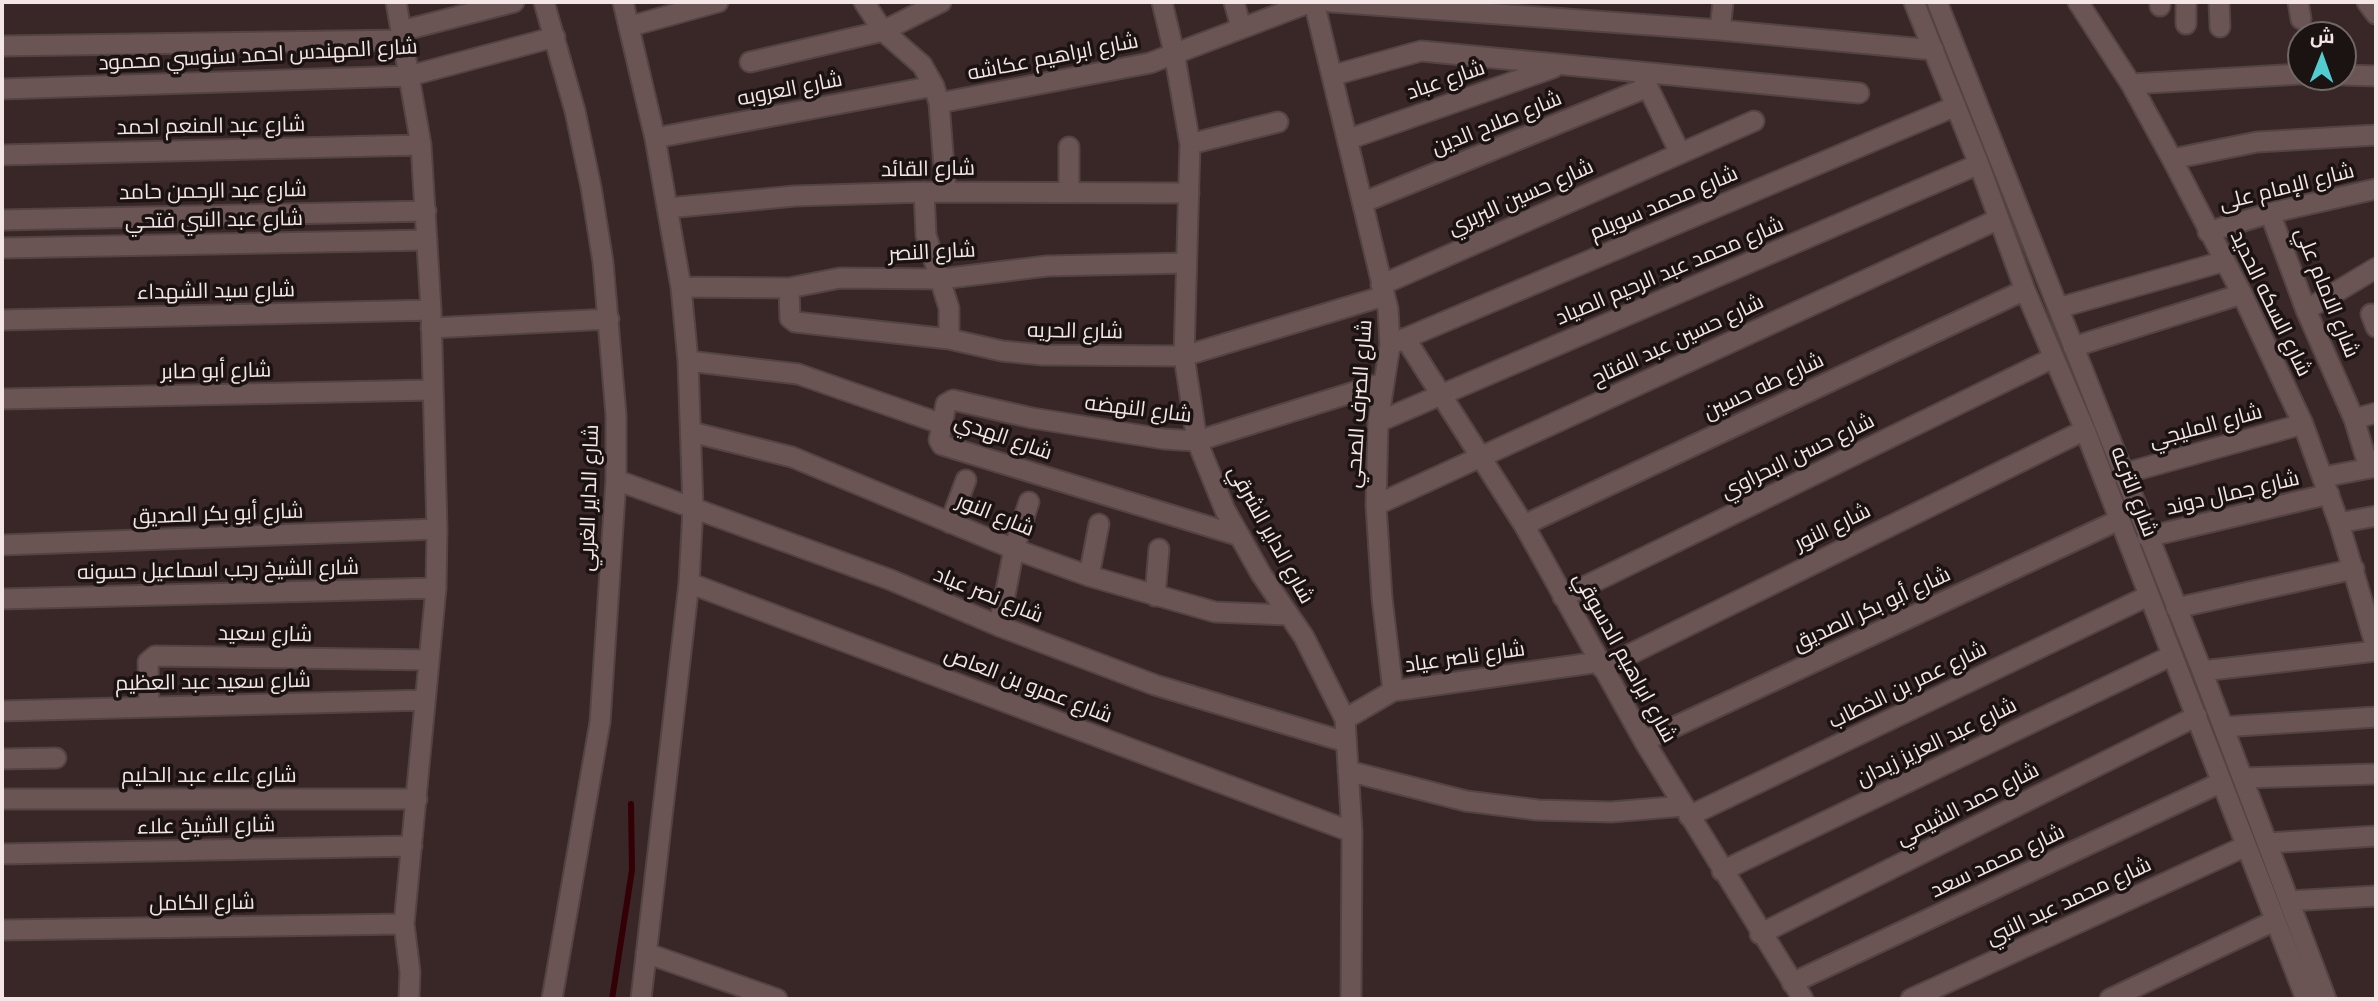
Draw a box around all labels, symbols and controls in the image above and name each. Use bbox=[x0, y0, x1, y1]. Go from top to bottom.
north arrow bbox=[2287, 21, 2357, 91]
text: ش bbox=[2310, 26, 2335, 48]
street label: شارع ابراهيم عكاشه bbox=[965, 29, 1141, 87]
street label: شارع المهندس احمد سنوسي محمود bbox=[98, 35, 418, 77]
street label: شارع عباد bbox=[1404, 56, 1488, 106]
street label: شارع العروبه bbox=[735, 67, 845, 113]
street label: شارع صلاح الدين bbox=[1428, 86, 1566, 162]
street label: شارع عبد المنعم احمد bbox=[117, 113, 305, 141]
street label: شارع حسين البربري bbox=[1444, 155, 1598, 241]
street label: شارع القائد bbox=[881, 157, 975, 183]
street label: شارع الإمام على bbox=[2217, 159, 2357, 217]
street label: شارع محمد سويلم bbox=[1586, 161, 1742, 247]
street label: شارع عبد الرحمن حامد bbox=[119, 178, 307, 206]
street label: شارع عبد النبي فتحي bbox=[125, 207, 303, 235]
street label: شارع محمد عبد الرحيم الصياد bbox=[1552, 213, 1788, 331]
street label: شارع الامام علي bbox=[2288, 224, 2364, 362]
street label: شارع السكه الحديد bbox=[2224, 227, 2316, 381]
street label: شارع النصر bbox=[888, 238, 976, 268]
street label: شارع سيد الشهداء bbox=[137, 278, 295, 306]
street label: شارع حسين عبد الفتاح bbox=[1588, 290, 1768, 392]
street label: شارع الحريه bbox=[1027, 319, 1123, 345]
street label: شارع الصرف الصحي bbox=[1342, 319, 1378, 489]
street label: شارع طه حسين bbox=[1700, 348, 1828, 426]
street label: شارع أبو صابر bbox=[161, 358, 271, 386]
street label: شارع النهضه bbox=[1083, 391, 1193, 429]
street label: شارع المليجي bbox=[2147, 400, 2265, 454]
street label: شارع حسن البحراوي bbox=[1717, 409, 1879, 505]
street label: شارع الهدي bbox=[951, 410, 1055, 466]
street label: شارع الداير الغربي bbox=[575, 424, 605, 572]
street label: شارع الترعه bbox=[2104, 443, 2162, 541]
street label: شارع الداير الشرقي bbox=[1222, 461, 1318, 609]
street label: شارع جمال دوند bbox=[2164, 466, 2302, 522]
street label: شارع النور bbox=[953, 489, 1037, 543]
street label: شارع أبو بكر الصديق bbox=[132, 499, 304, 531]
street label: شارع النور bbox=[1791, 499, 1875, 557]
street label: شارع الشيخ رجب اسماعيل حسونه bbox=[77, 556, 359, 586]
street label: شارع أبو بكر الصديق bbox=[1789, 562, 1955, 658]
street label: شارع نصر عياد bbox=[930, 563, 1046, 629]
street label: شارع ابراهيم الدسوقي bbox=[1567, 568, 1681, 748]
street label: شارع سعيد bbox=[218, 622, 312, 648]
street label: شارع ناصر عياد bbox=[1403, 637, 1527, 679]
street label: شارع عمر بن الخطاب bbox=[1825, 637, 1991, 735]
street label: شارع عمرو بن العاص bbox=[941, 642, 1115, 730]
street label: شارع سعيد عبد العظيم bbox=[115, 669, 311, 697]
street label: شارع عبد العزيز زيدان bbox=[1853, 693, 2021, 793]
street label: شارع حمد الشيمي bbox=[1892, 758, 2044, 852]
street label: شارع علاء عبد الحليم bbox=[121, 763, 297, 789]
street label: شارع الشيخ علاء bbox=[137, 813, 275, 841]
street label: شارع محمد سعد bbox=[1927, 820, 2069, 904]
street label: شارع محمد عبد النبي bbox=[1982, 853, 2156, 951]
street label: شارع الكامل bbox=[149, 890, 255, 918]

